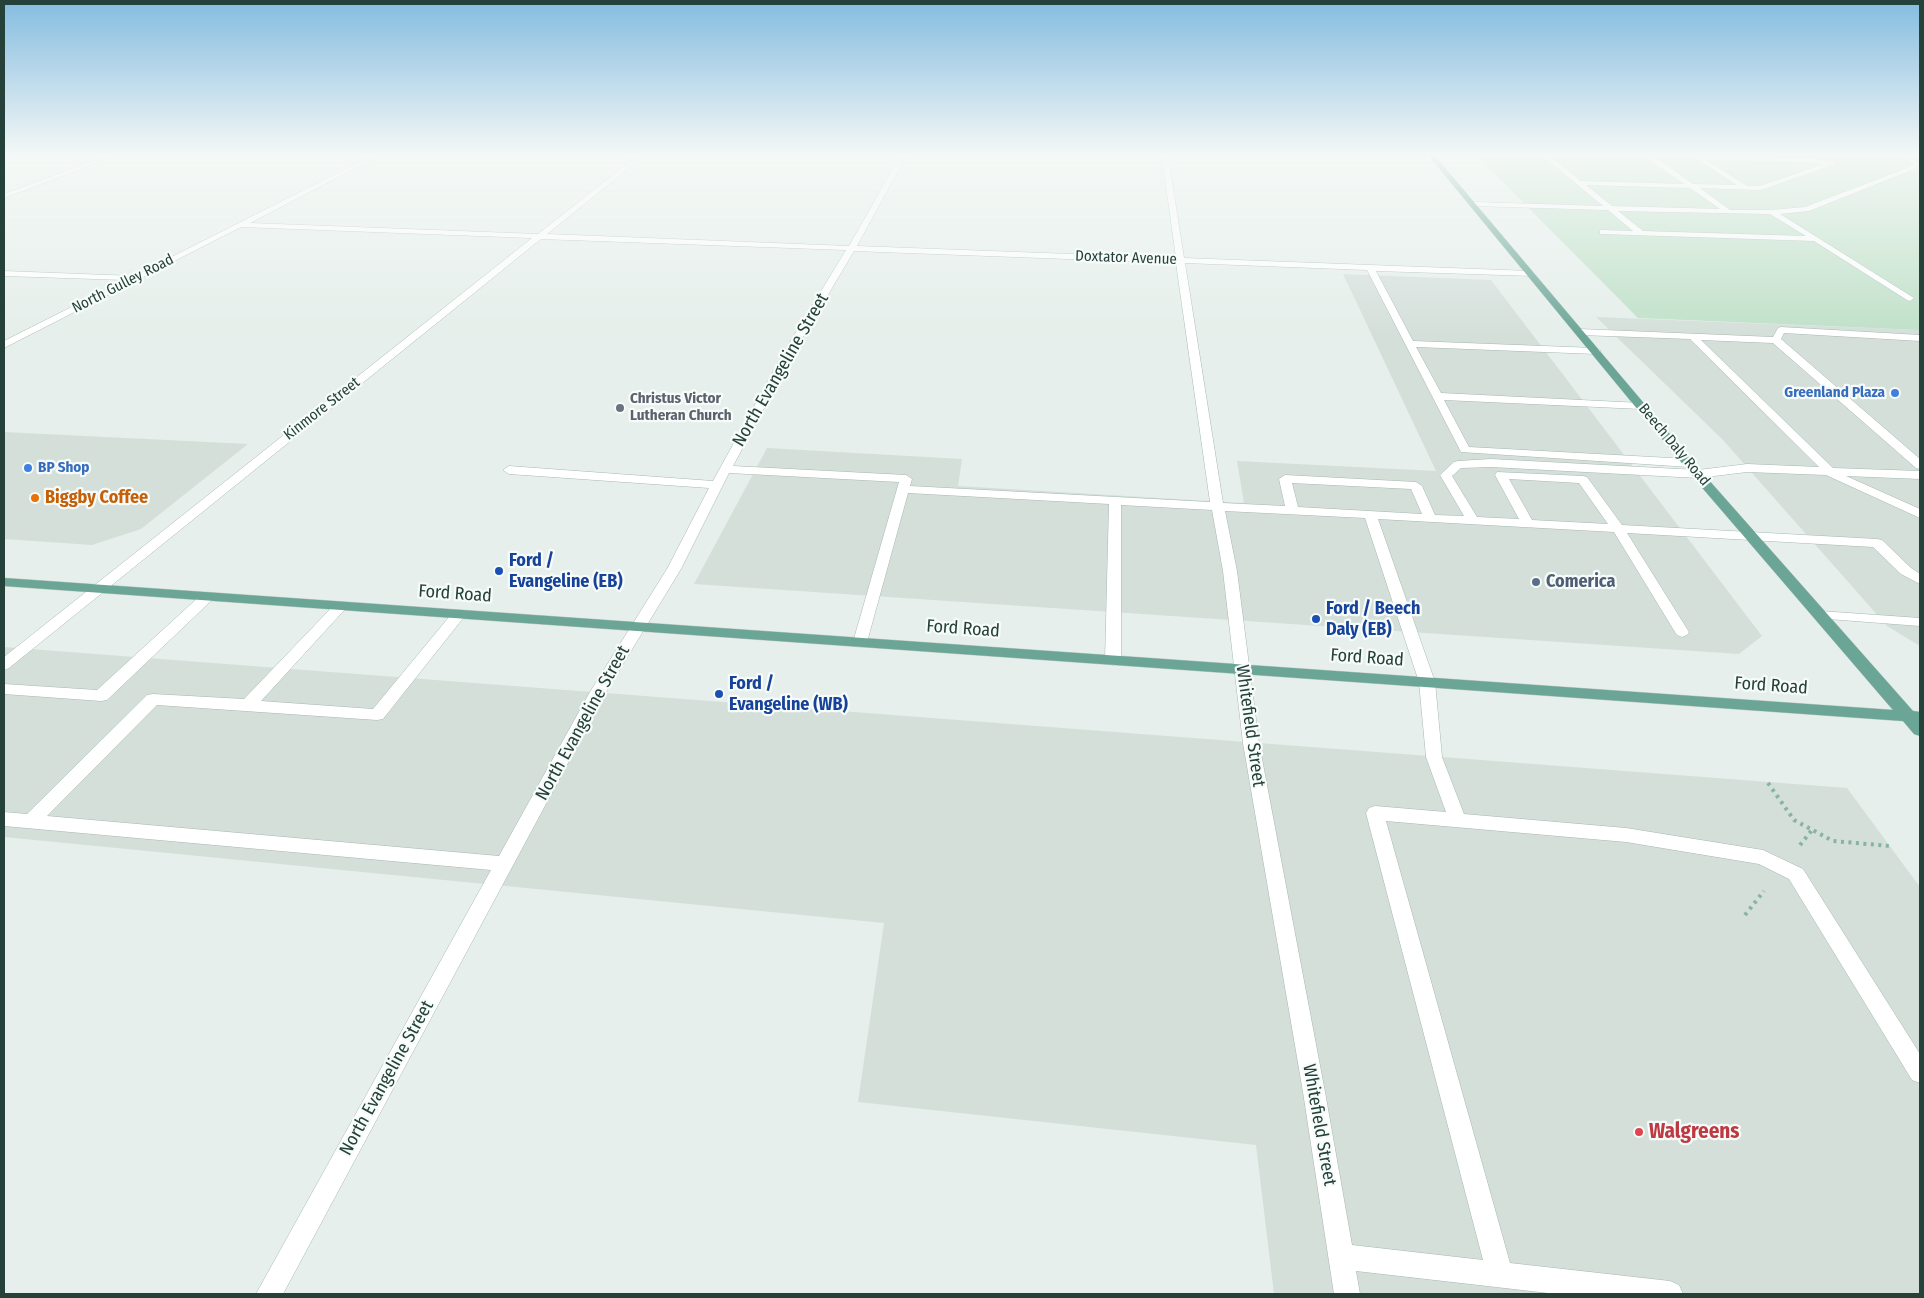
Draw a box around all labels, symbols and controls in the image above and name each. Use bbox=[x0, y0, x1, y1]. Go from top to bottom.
street label: Doxtator Avenue bbox=[1075, 247, 1177, 269]
street label: North Gulley Road bbox=[69, 251, 177, 317]
street label: North Evangeline Street bbox=[728, 289, 834, 451]
street label: Kinmore Street bbox=[280, 374, 364, 444]
place label: Greenland Plaza bbox=[1784, 384, 1885, 402]
marker: Greenland Plaza bbox=[1889, 387, 1901, 399]
place label: Christus Victor Lutheran Church bbox=[630, 390, 732, 425]
street label: Beech Daly Road bbox=[1634, 400, 1714, 490]
marker: Christus Victor Lutheran Church bbox=[614, 402, 626, 414]
place label: BP Shop bbox=[38, 459, 89, 477]
marker: BP Shop bbox=[22, 462, 34, 474]
place label: Biggby Coffee bbox=[45, 487, 148, 509]
marker: Biggby Coffee bbox=[29, 492, 41, 504]
place label: Ford / Evangeline (EB) bbox=[509, 550, 623, 592]
marker: Ford / Evangeline (EB) bbox=[493, 565, 505, 577]
place label: Comerica bbox=[1546, 571, 1615, 593]
marker: Comerica bbox=[1530, 576, 1542, 588]
street label: Ford Road bbox=[417, 581, 493, 607]
place label: Ford / Beech Daly (EB) bbox=[1326, 598, 1420, 640]
marker: Ford / Beech Daly (EB) bbox=[1310, 613, 1322, 625]
street label: Ford Road bbox=[925, 616, 1001, 642]
street label: North Evangeline Street bbox=[531, 642, 635, 804]
street label: Ford Road bbox=[1329, 645, 1405, 671]
street label: Whitefield Street bbox=[1231, 664, 1269, 788]
place label: Ford / Evangeline (WB) bbox=[729, 673, 848, 716]
street label: Ford Road bbox=[1733, 673, 1809, 699]
marker: Ford / Evangeline (WB) bbox=[713, 688, 725, 700]
street label: North Evangeline Street bbox=[335, 997, 439, 1159]
street label: Whitefield Street bbox=[1298, 1062, 1340, 1188]
place label: Walgreens bbox=[1649, 1119, 1740, 1145]
marker: Walgreens bbox=[1633, 1126, 1645, 1138]

